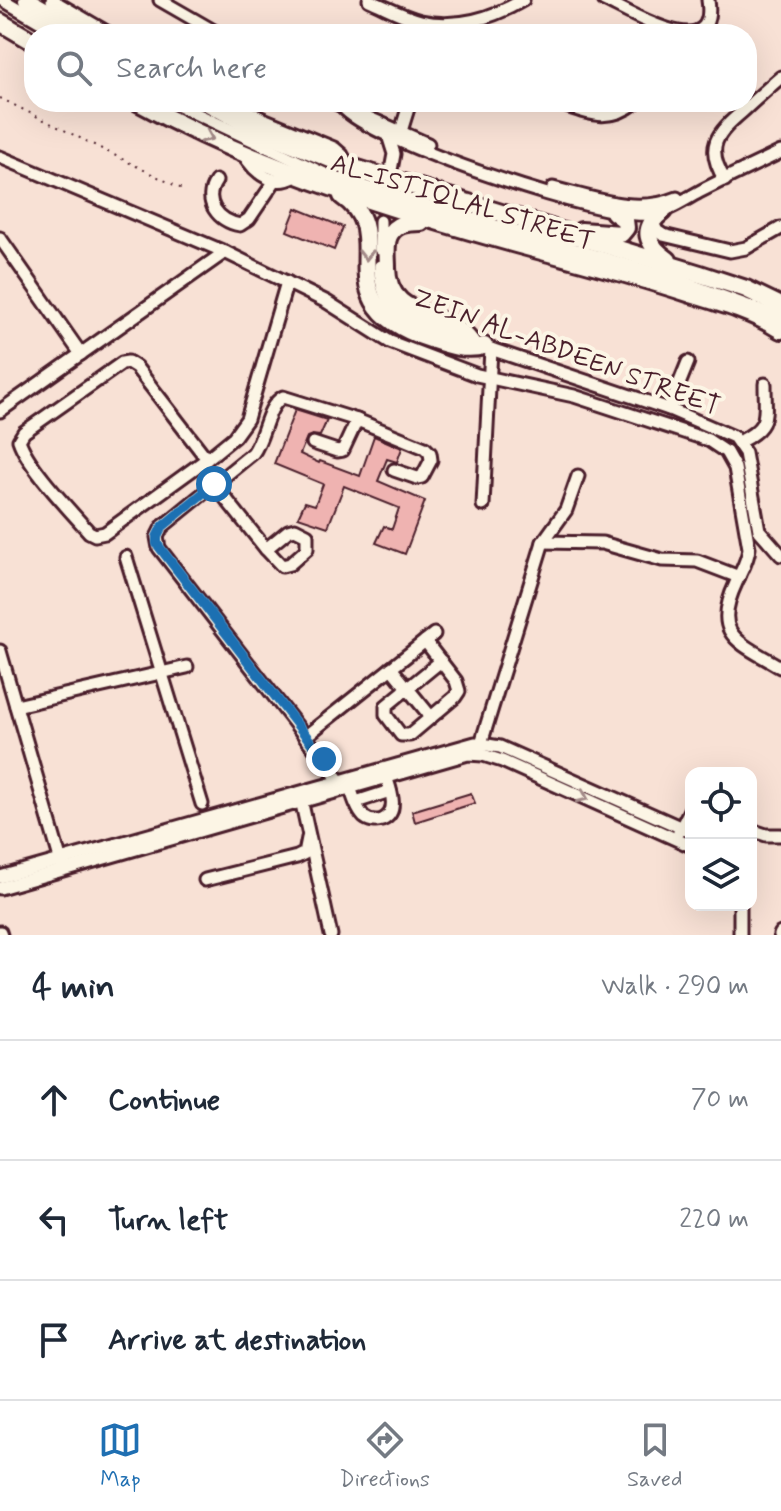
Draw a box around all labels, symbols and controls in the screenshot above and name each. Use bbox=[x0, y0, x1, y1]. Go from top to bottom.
search box bbox=[24, 24, 757, 112]
icon: search bbox=[52, 46, 96, 90]
text: Search here bbox=[116, 49, 267, 88]
one-way arrow bbox=[199, 128, 214, 144]
street label: AL-ISTIQLAL STREET bbox=[326, 147, 598, 259]
one-way arrow bbox=[357, 249, 375, 262]
street label: ZEIN AL-ABDEEN STREET bbox=[408, 281, 725, 424]
route start bbox=[196, 466, 232, 502]
route end bbox=[306, 741, 342, 777]
map controls bbox=[685, 767, 757, 911]
button: locate bbox=[685, 767, 757, 839]
one-way arrow bbox=[574, 787, 589, 803]
button: layers bbox=[685, 839, 757, 911]
text: 4 min bbox=[32, 965, 115, 1010]
text: Walk · 290 m bbox=[601, 970, 749, 1004]
icon: ahead bbox=[32, 1078, 76, 1122]
text: Continue bbox=[108, 1081, 220, 1120]
text: 70 m bbox=[691, 1083, 749, 1117]
icon: left bbox=[32, 1198, 76, 1242]
text: Turn left bbox=[108, 1201, 228, 1240]
text: 220 m bbox=[679, 1203, 749, 1237]
icon: arrive bbox=[32, 1318, 76, 1362]
text: Arrive at destination bbox=[108, 1321, 366, 1360]
tab: Map bbox=[98, 1418, 142, 1494]
tab: Directions bbox=[339, 1418, 430, 1494]
tab: Saved bbox=[627, 1418, 682, 1494]

